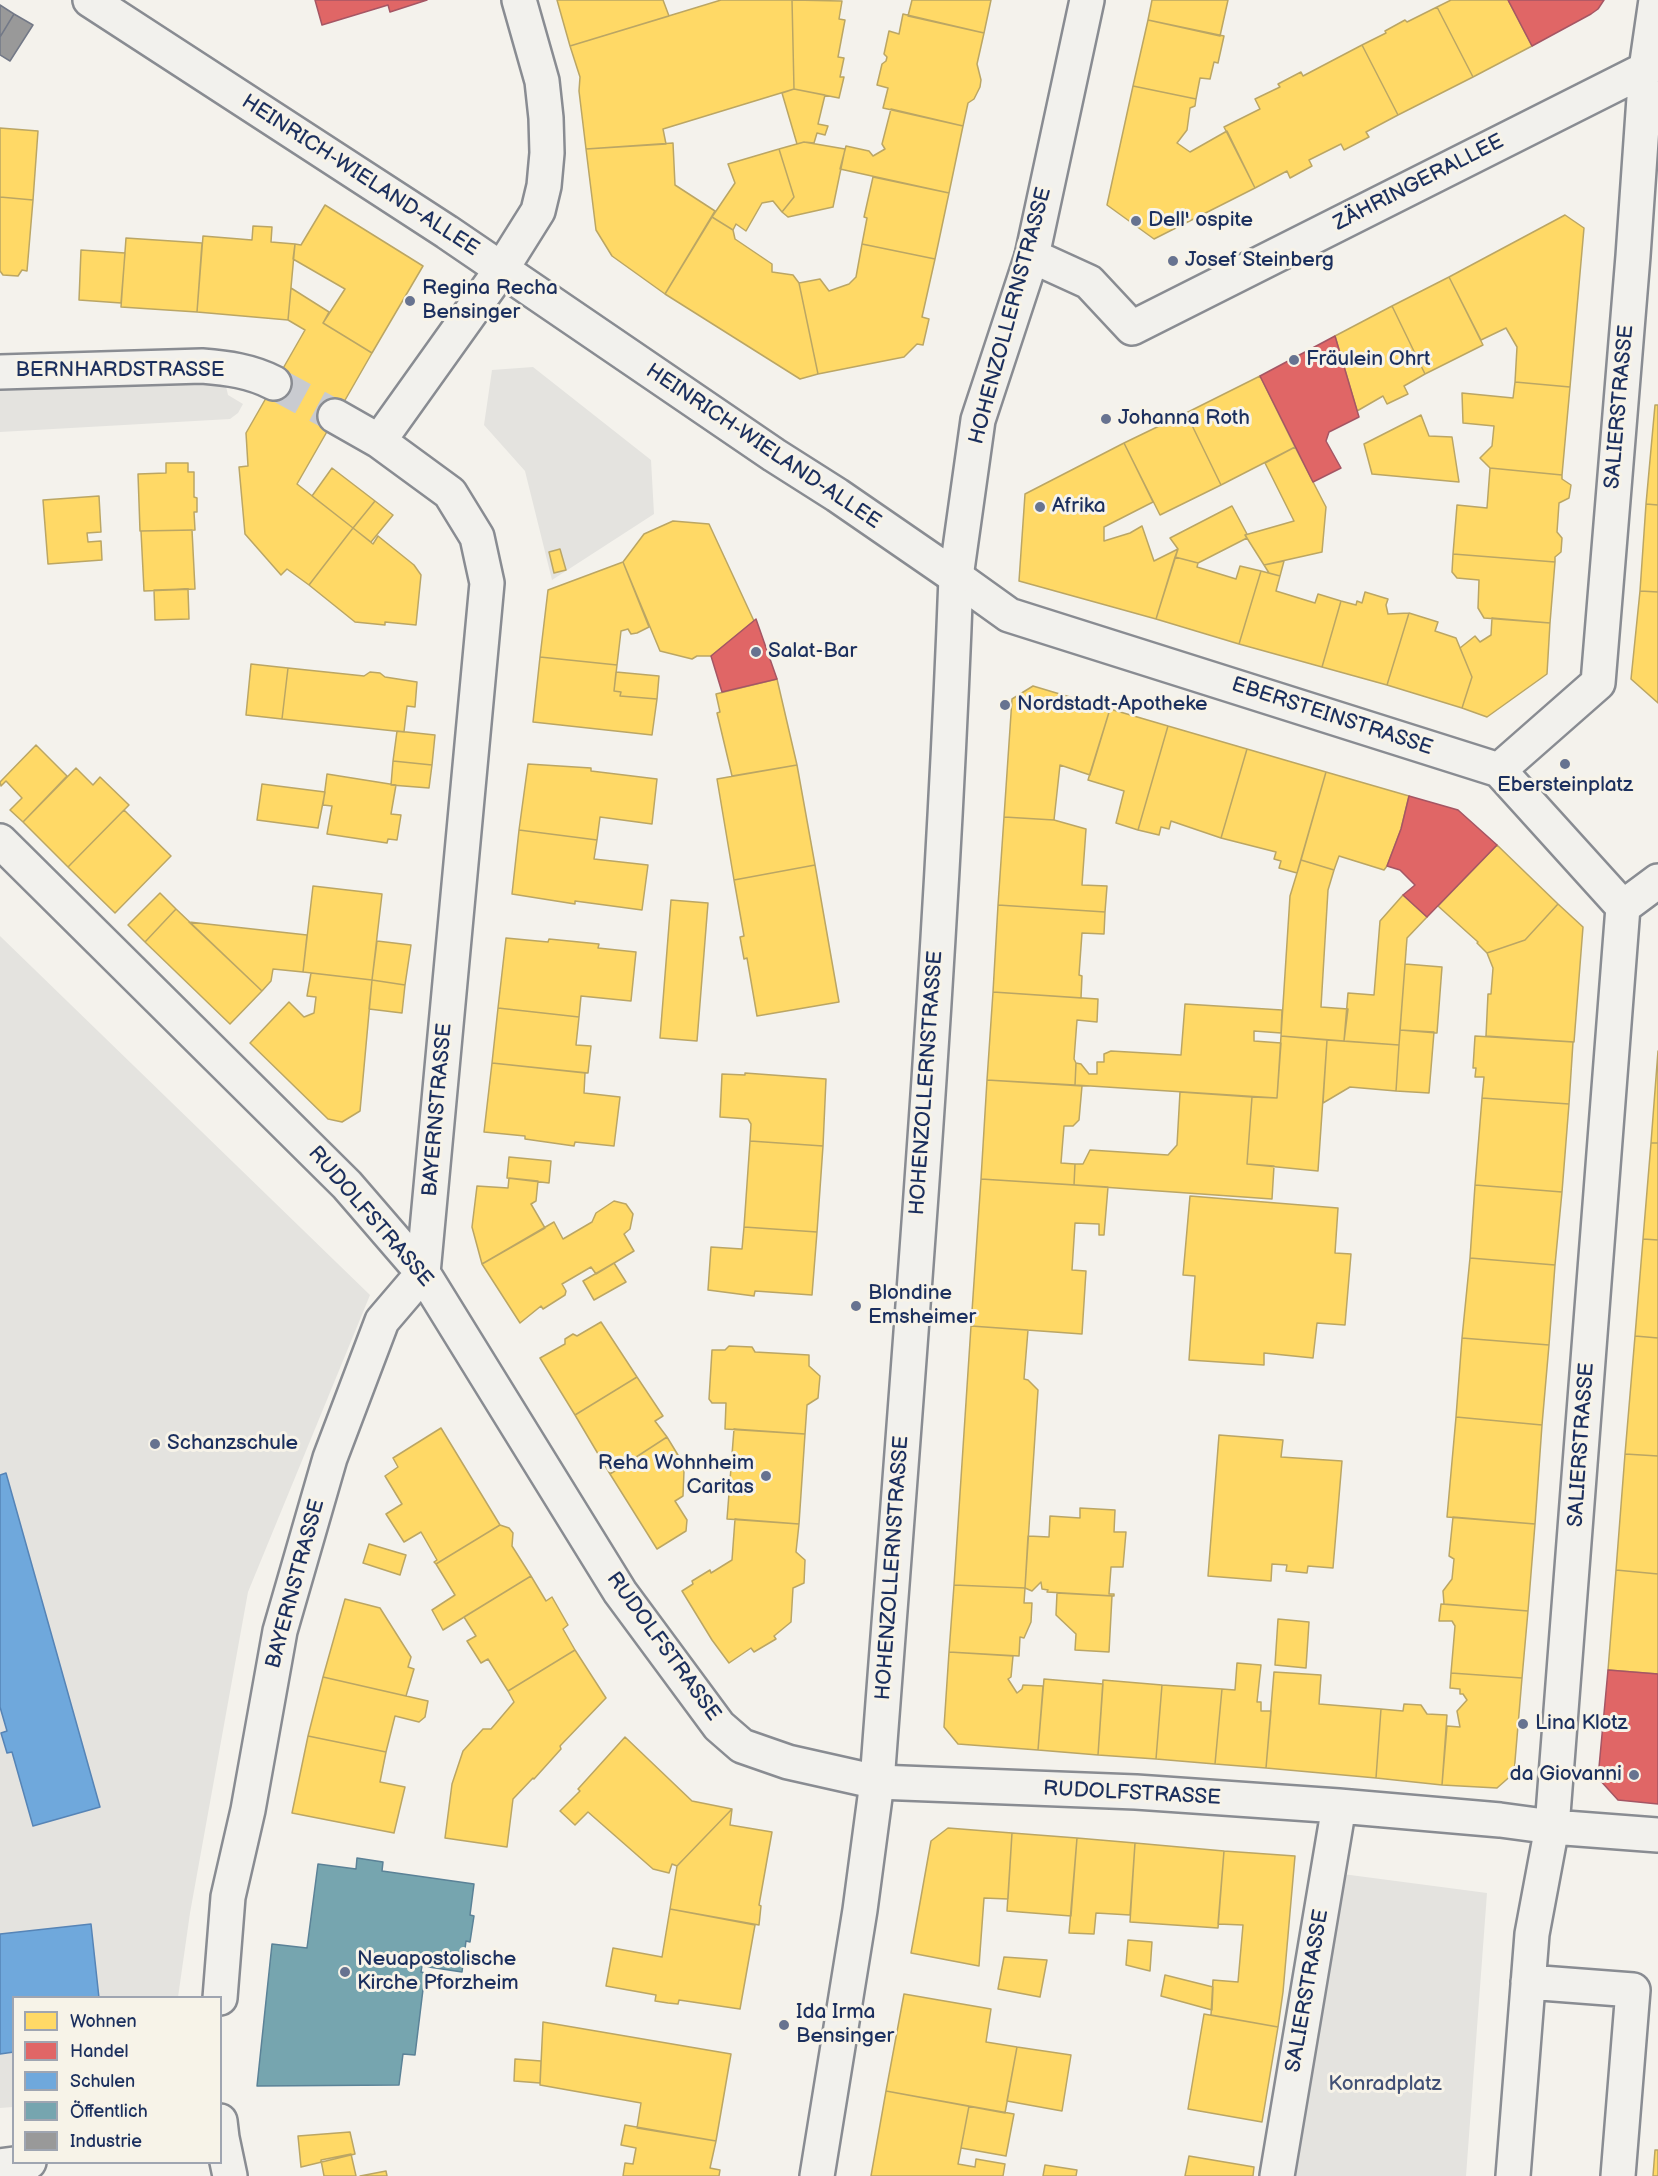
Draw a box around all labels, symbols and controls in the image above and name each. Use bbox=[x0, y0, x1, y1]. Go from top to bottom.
street label: HEINRICH-WIELAND-ALLEE bbox=[237, 90, 483, 262]
street label: ZÄHRINGERALLEE bbox=[1330, 129, 1508, 237]
street label: HOHENZOLLERNSTRASSE bbox=[965, 185, 1057, 447]
place label: Dell' ospite bbox=[1148, 208, 1253, 234]
marker: Dell' ospite bbox=[1129, 214, 1143, 228]
place label: Josef Steinberg bbox=[1185, 248, 1334, 274]
marker: Josef Steinberg bbox=[1166, 254, 1180, 268]
place label: Regina Recha Bensinger bbox=[422, 276, 558, 326]
marker: Regina Recha Bensinger bbox=[403, 294, 417, 308]
street label: SALIERSTRASSE bbox=[1600, 324, 1640, 490]
place label: Fräulein Ohrt bbox=[1306, 347, 1431, 373]
marker: Fräulein Ohrt bbox=[1287, 353, 1301, 367]
street label: BERNHARDSTRASSE bbox=[15, 358, 225, 384]
street label: HEINRICH-WIELAND-ALLEE bbox=[641, 359, 885, 535]
place label: Johanna Roth bbox=[1118, 406, 1250, 432]
marker: Johanna Roth bbox=[1099, 412, 1113, 426]
place label: Afrika bbox=[1052, 494, 1106, 520]
marker: Afrika bbox=[1033, 500, 1047, 514]
place label: Salat-Bar bbox=[768, 639, 857, 665]
marker: Salat-Bar bbox=[749, 645, 763, 659]
street label: EBERSTEINSTRASSE bbox=[1228, 673, 1436, 761]
place label: Nordstadt-Apotheke bbox=[1017, 692, 1208, 718]
marker: Nordstadt-Apotheke bbox=[998, 698, 1012, 712]
marker: Ebersteinplatz bbox=[1558, 757, 1572, 771]
place label: Ebersteinplatz bbox=[1497, 773, 1633, 799]
street label: HOHENZOLLERNSTRASSE bbox=[905, 950, 949, 1216]
street label: BAYERNSTRASSE bbox=[418, 1022, 458, 1198]
street label: RUDOLFSTRASSE bbox=[302, 1142, 438, 1292]
place label: Blondine Emsheimer bbox=[868, 1281, 976, 1331]
marker: Blondine Emsheimer bbox=[849, 1299, 863, 1313]
street label: SALIERSTRASSE bbox=[1564, 1362, 1600, 1528]
place label: Schanzschule bbox=[167, 1431, 298, 1457]
street label: HOHENZOLLERNSTRASSE bbox=[871, 1435, 915, 1701]
marker: Schanzschule bbox=[148, 1437, 162, 1451]
place label: Reha Wohnheim Caritas bbox=[598, 1451, 754, 1501]
marker: Reha Wohnheim Caritas bbox=[759, 1469, 773, 1483]
street label: BAYERNSTRASSE bbox=[261, 1497, 331, 1671]
street label: RUDOLFSTRASSE bbox=[601, 1568, 725, 1726]
place label: Lina Klotz bbox=[1535, 1711, 1628, 1737]
marker: Lina Klotz bbox=[1516, 1717, 1530, 1731]
place label: da Giovanni bbox=[1510, 1762, 1622, 1788]
marker: da Giovanni bbox=[1627, 1768, 1641, 1782]
street label: RUDOLFSTRASSE bbox=[1042, 1777, 1222, 1811]
street label: SALIERSTRASSE bbox=[1281, 1908, 1335, 2074]
place label: Neuapostolische Kirche Pforzheim bbox=[357, 1947, 519, 1997]
marker: Neuapostolische Kirche Pforzheim bbox=[338, 1965, 352, 1979]
legend bbox=[12, 1996, 222, 2164]
place label: Ida Irma Bensinger bbox=[796, 2000, 894, 2050]
text: Wohnen bbox=[70, 2011, 137, 2032]
marker: Ida Irma Bensinger bbox=[777, 2018, 791, 2032]
text: Handel bbox=[70, 2041, 129, 2062]
text: Schulen bbox=[70, 2071, 135, 2092]
park label: Konradplatz bbox=[1328, 2072, 1442, 2098]
text: Öffentlich bbox=[70, 2101, 148, 2122]
text: Industrie bbox=[70, 2131, 142, 2152]

